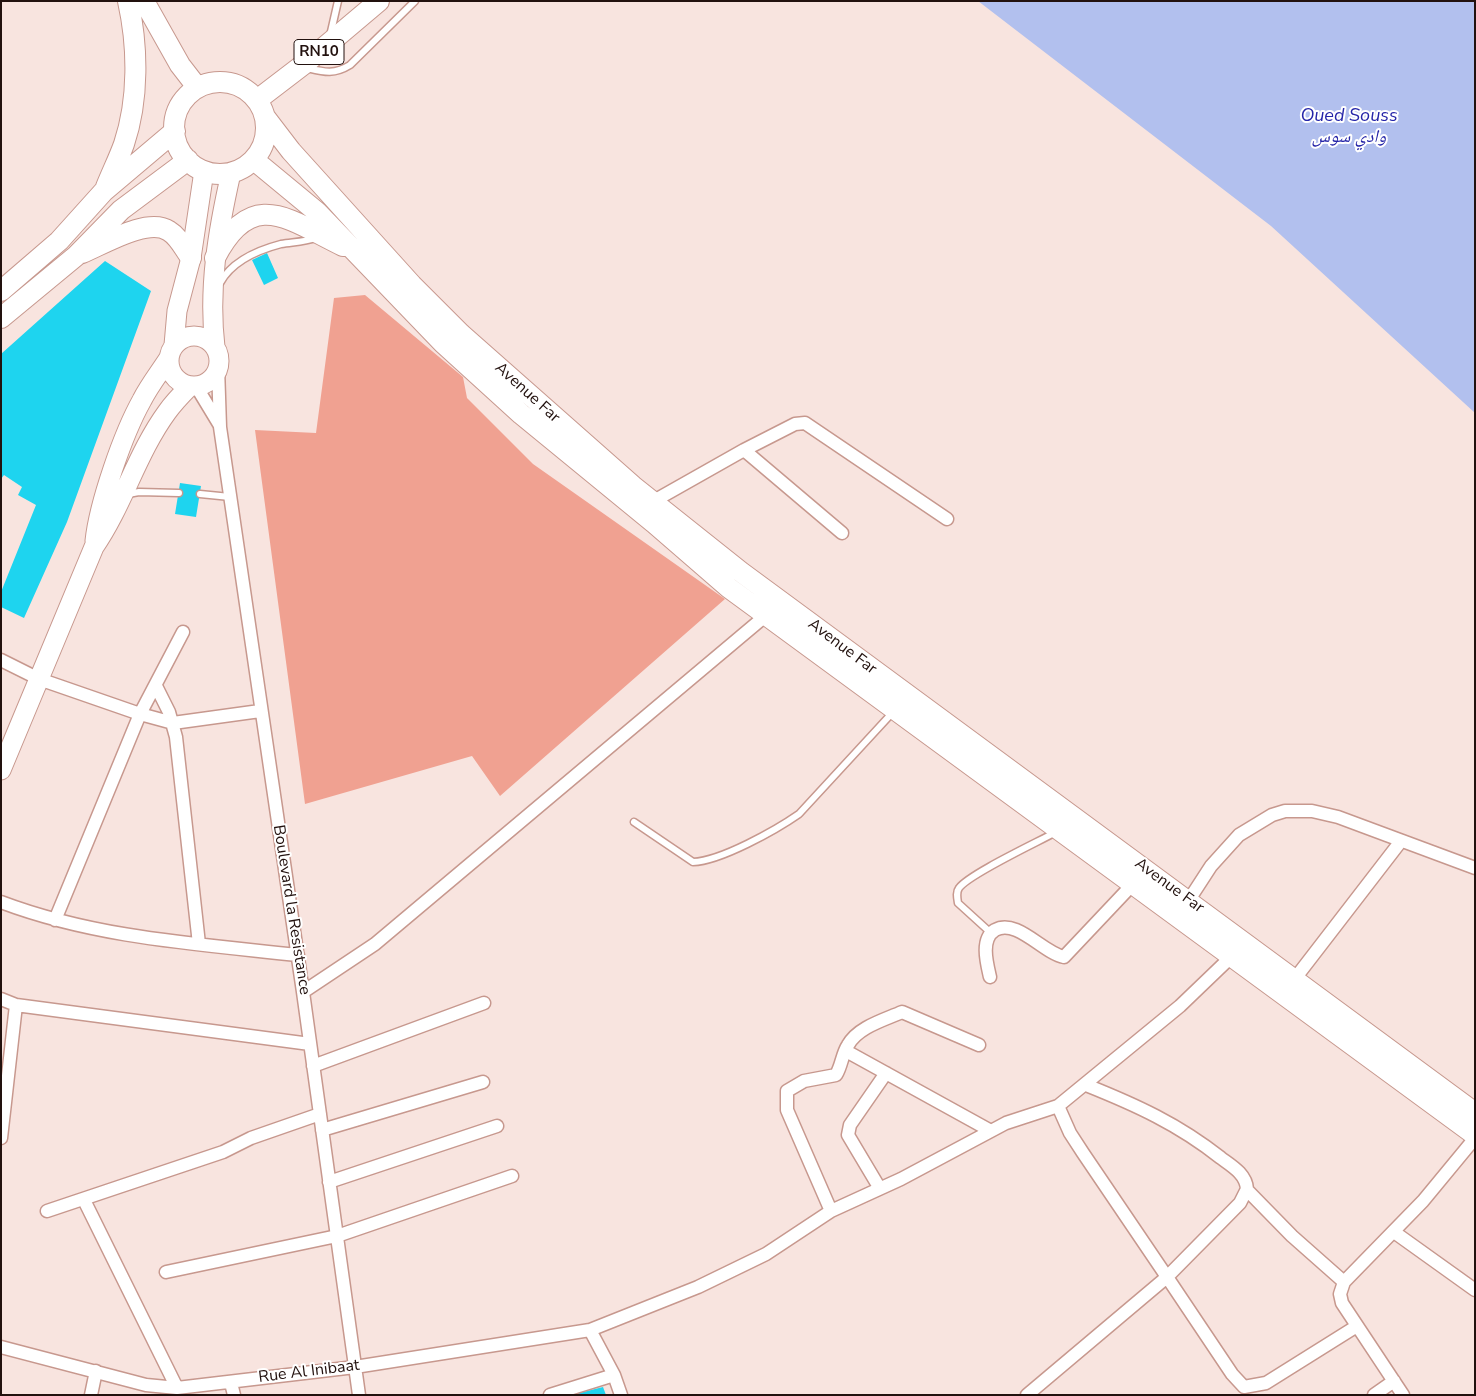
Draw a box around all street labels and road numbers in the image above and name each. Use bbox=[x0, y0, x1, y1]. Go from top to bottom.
road number: RN10 bbox=[294, 40, 344, 64]
street label: Avenue Far bbox=[490, 359, 564, 427]
street label: Avenue Far bbox=[804, 615, 880, 679]
street label: Boulevard la Resistance bbox=[268, 824, 314, 996]
street label: Avenue Far bbox=[1131, 854, 1207, 918]
street label: Rue Al Inibaat bbox=[257, 1356, 361, 1388]

